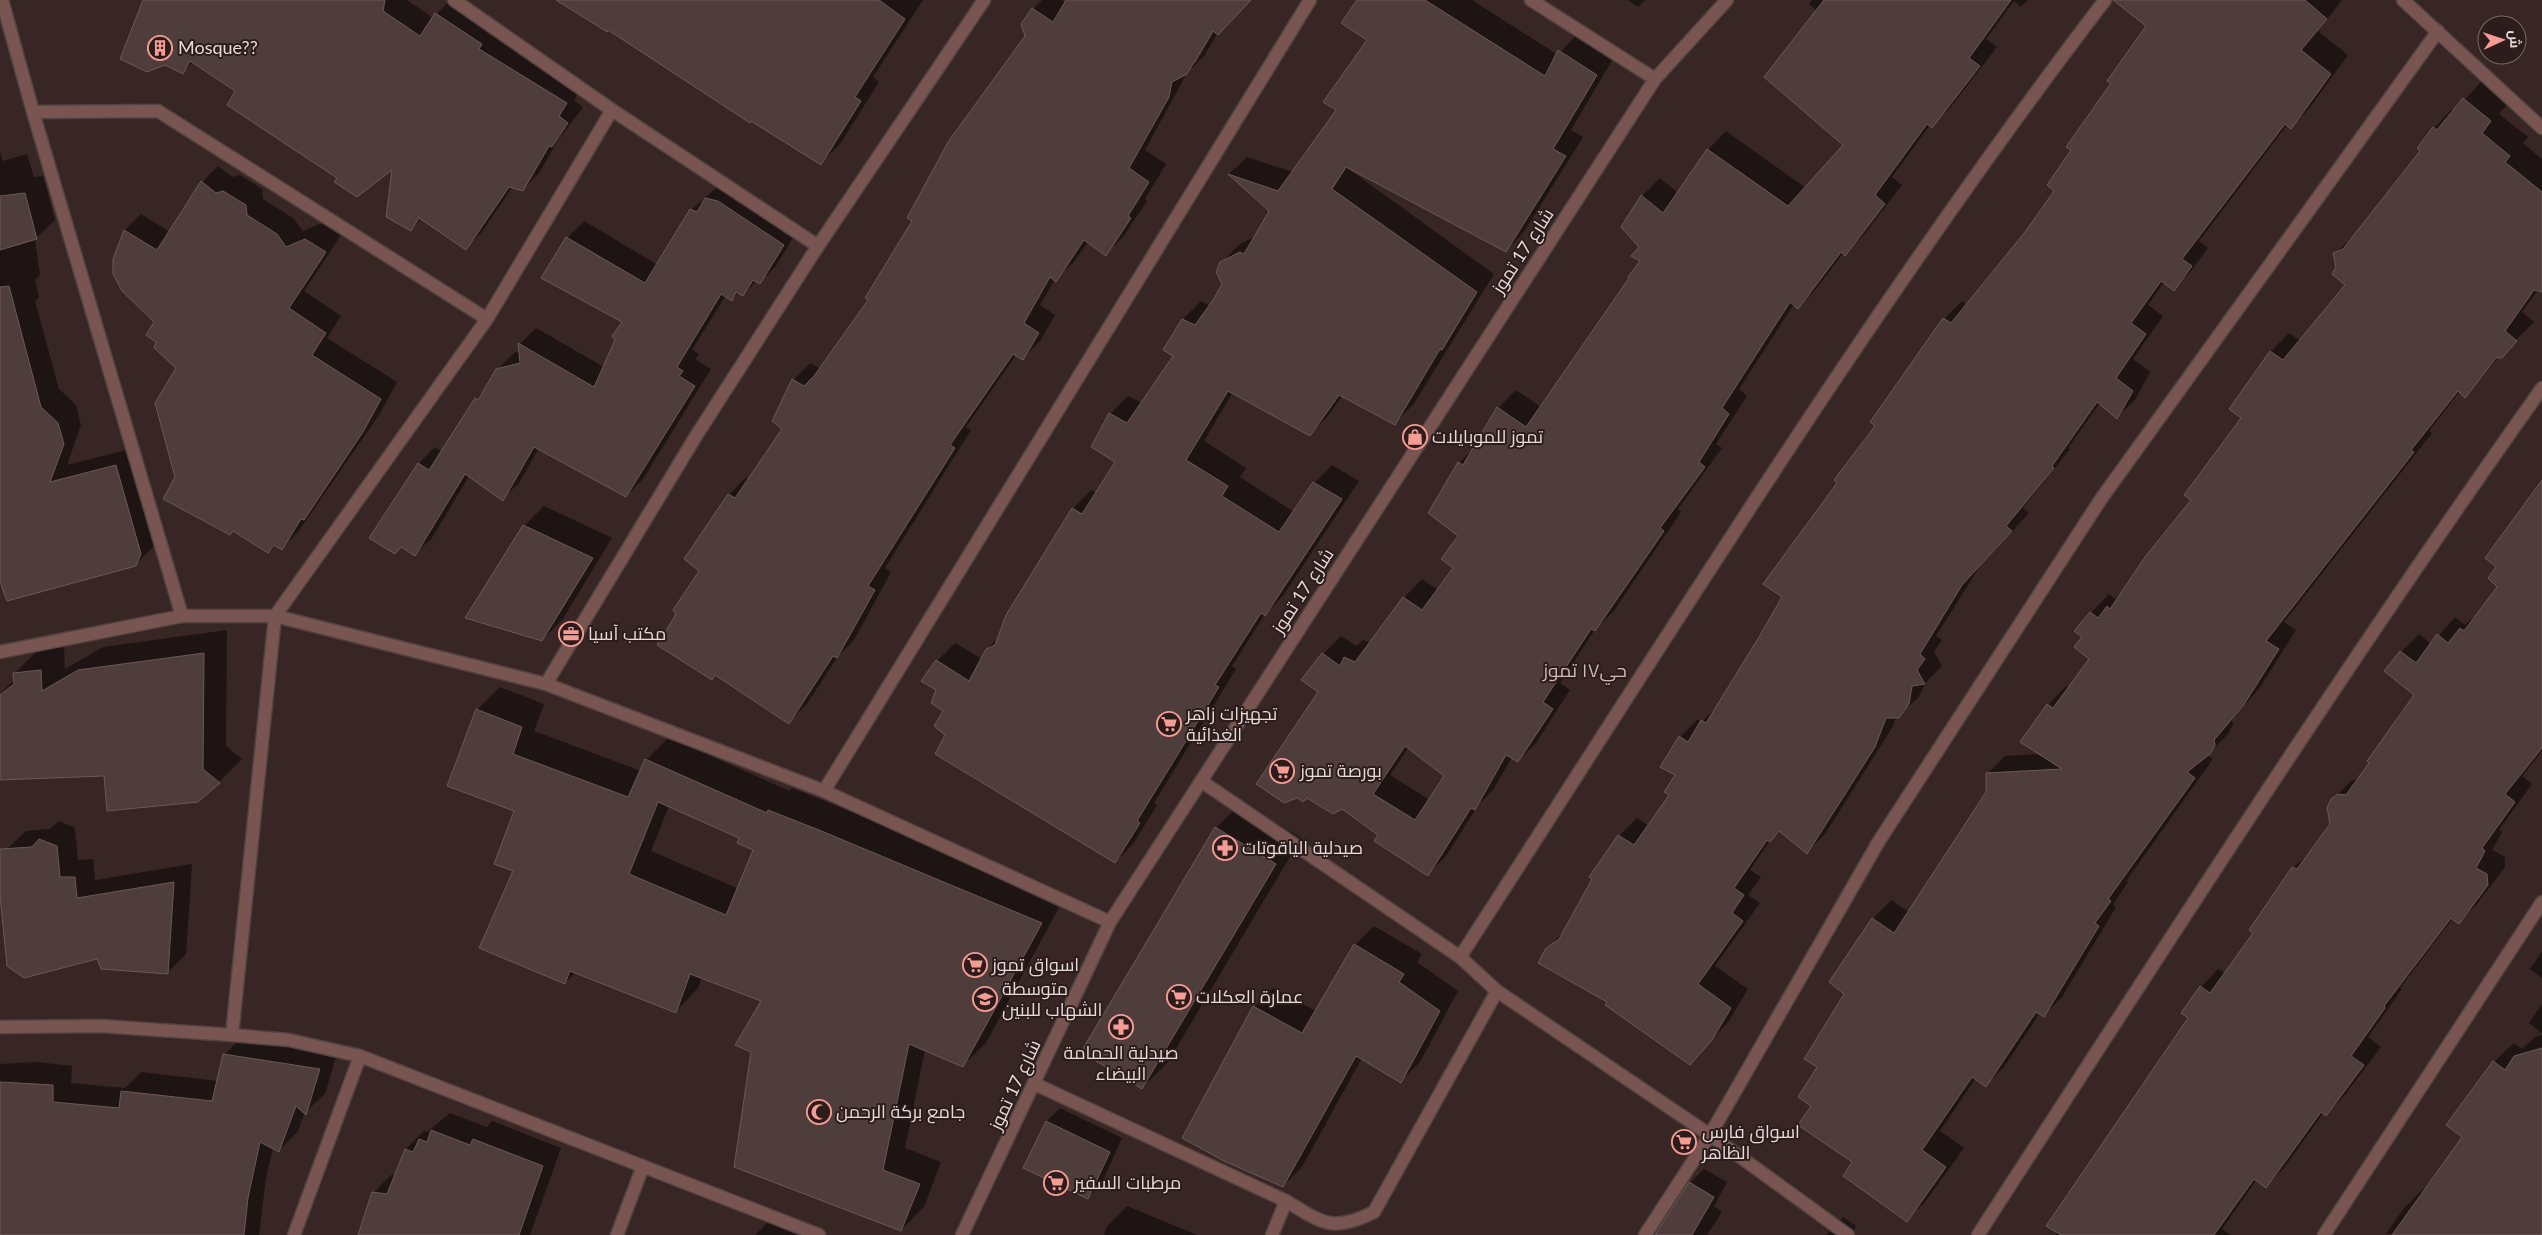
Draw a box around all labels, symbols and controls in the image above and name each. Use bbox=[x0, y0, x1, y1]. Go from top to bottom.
north arrow bbox=[2477, 15, 2527, 65]
text: ش bbox=[2506, 30, 2524, 49]
building icon: Mosque?? bbox=[147, 35, 173, 61]
place label: Mosque?? bbox=[178, 36, 258, 58]
street label: شارع 17 تموز bbox=[1486, 204, 1560, 299]
shop icon: تموز للموبايلات bbox=[1402, 424, 1428, 450]
place label: تموز للموبايلات bbox=[1432, 425, 1543, 448]
street label: شارع 17 تموز bbox=[1266, 544, 1340, 639]
office icon: مكتب آسيا bbox=[558, 621, 584, 647]
place label: مكتب آسيا bbox=[588, 622, 666, 644]
district label: حي۱۷ تموز bbox=[1542, 658, 1627, 685]
place label: تجهيزات زاهر الغذائية bbox=[1185, 702, 1277, 745]
supermarket icon: تجهيزات زاهر الغذائية bbox=[1156, 711, 1182, 737]
supermarket icon: بورصة تموز bbox=[1269, 758, 1295, 784]
place label: بورصة تموز bbox=[1299, 759, 1382, 782]
pharmacy icon: صيدلية الياقوتات bbox=[1212, 835, 1238, 861]
place label: صيدلية الياقوتات bbox=[1242, 836, 1363, 859]
supermarket icon: اسواق تموز bbox=[962, 952, 988, 978]
place label: اسواق تموز bbox=[991, 953, 1079, 977]
place label: متوسطة الشهاب للبنين bbox=[1002, 977, 1102, 1021]
supermarket icon: عمارة العكلات bbox=[1166, 984, 1192, 1010]
place label: عمارة العكلات bbox=[1196, 985, 1303, 1008]
school or university icon: متوسطة الشهاب للبنين bbox=[972, 986, 998, 1012]
pharmacy icon: صيدلية الحمامة البيضاء bbox=[1108, 1014, 1134, 1040]
street label: شارع 17 تموز bbox=[983, 1036, 1046, 1135]
place label: صيدلية الحمامة البيضاء bbox=[1063, 1041, 1179, 1084]
mosque icon: جامع بركة الرحمن bbox=[806, 1099, 832, 1125]
place label: جامع بركة الرحمن bbox=[836, 1100, 965, 1124]
place label: اسواق فارس الظاهر bbox=[1701, 1120, 1800, 1164]
supermarket icon: اسواق فارس الظاهر bbox=[1671, 1129, 1697, 1155]
supermarket icon: مرطبات السفير bbox=[1043, 1170, 1069, 1196]
place label: مرطبات السفير bbox=[1073, 1171, 1181, 1194]

